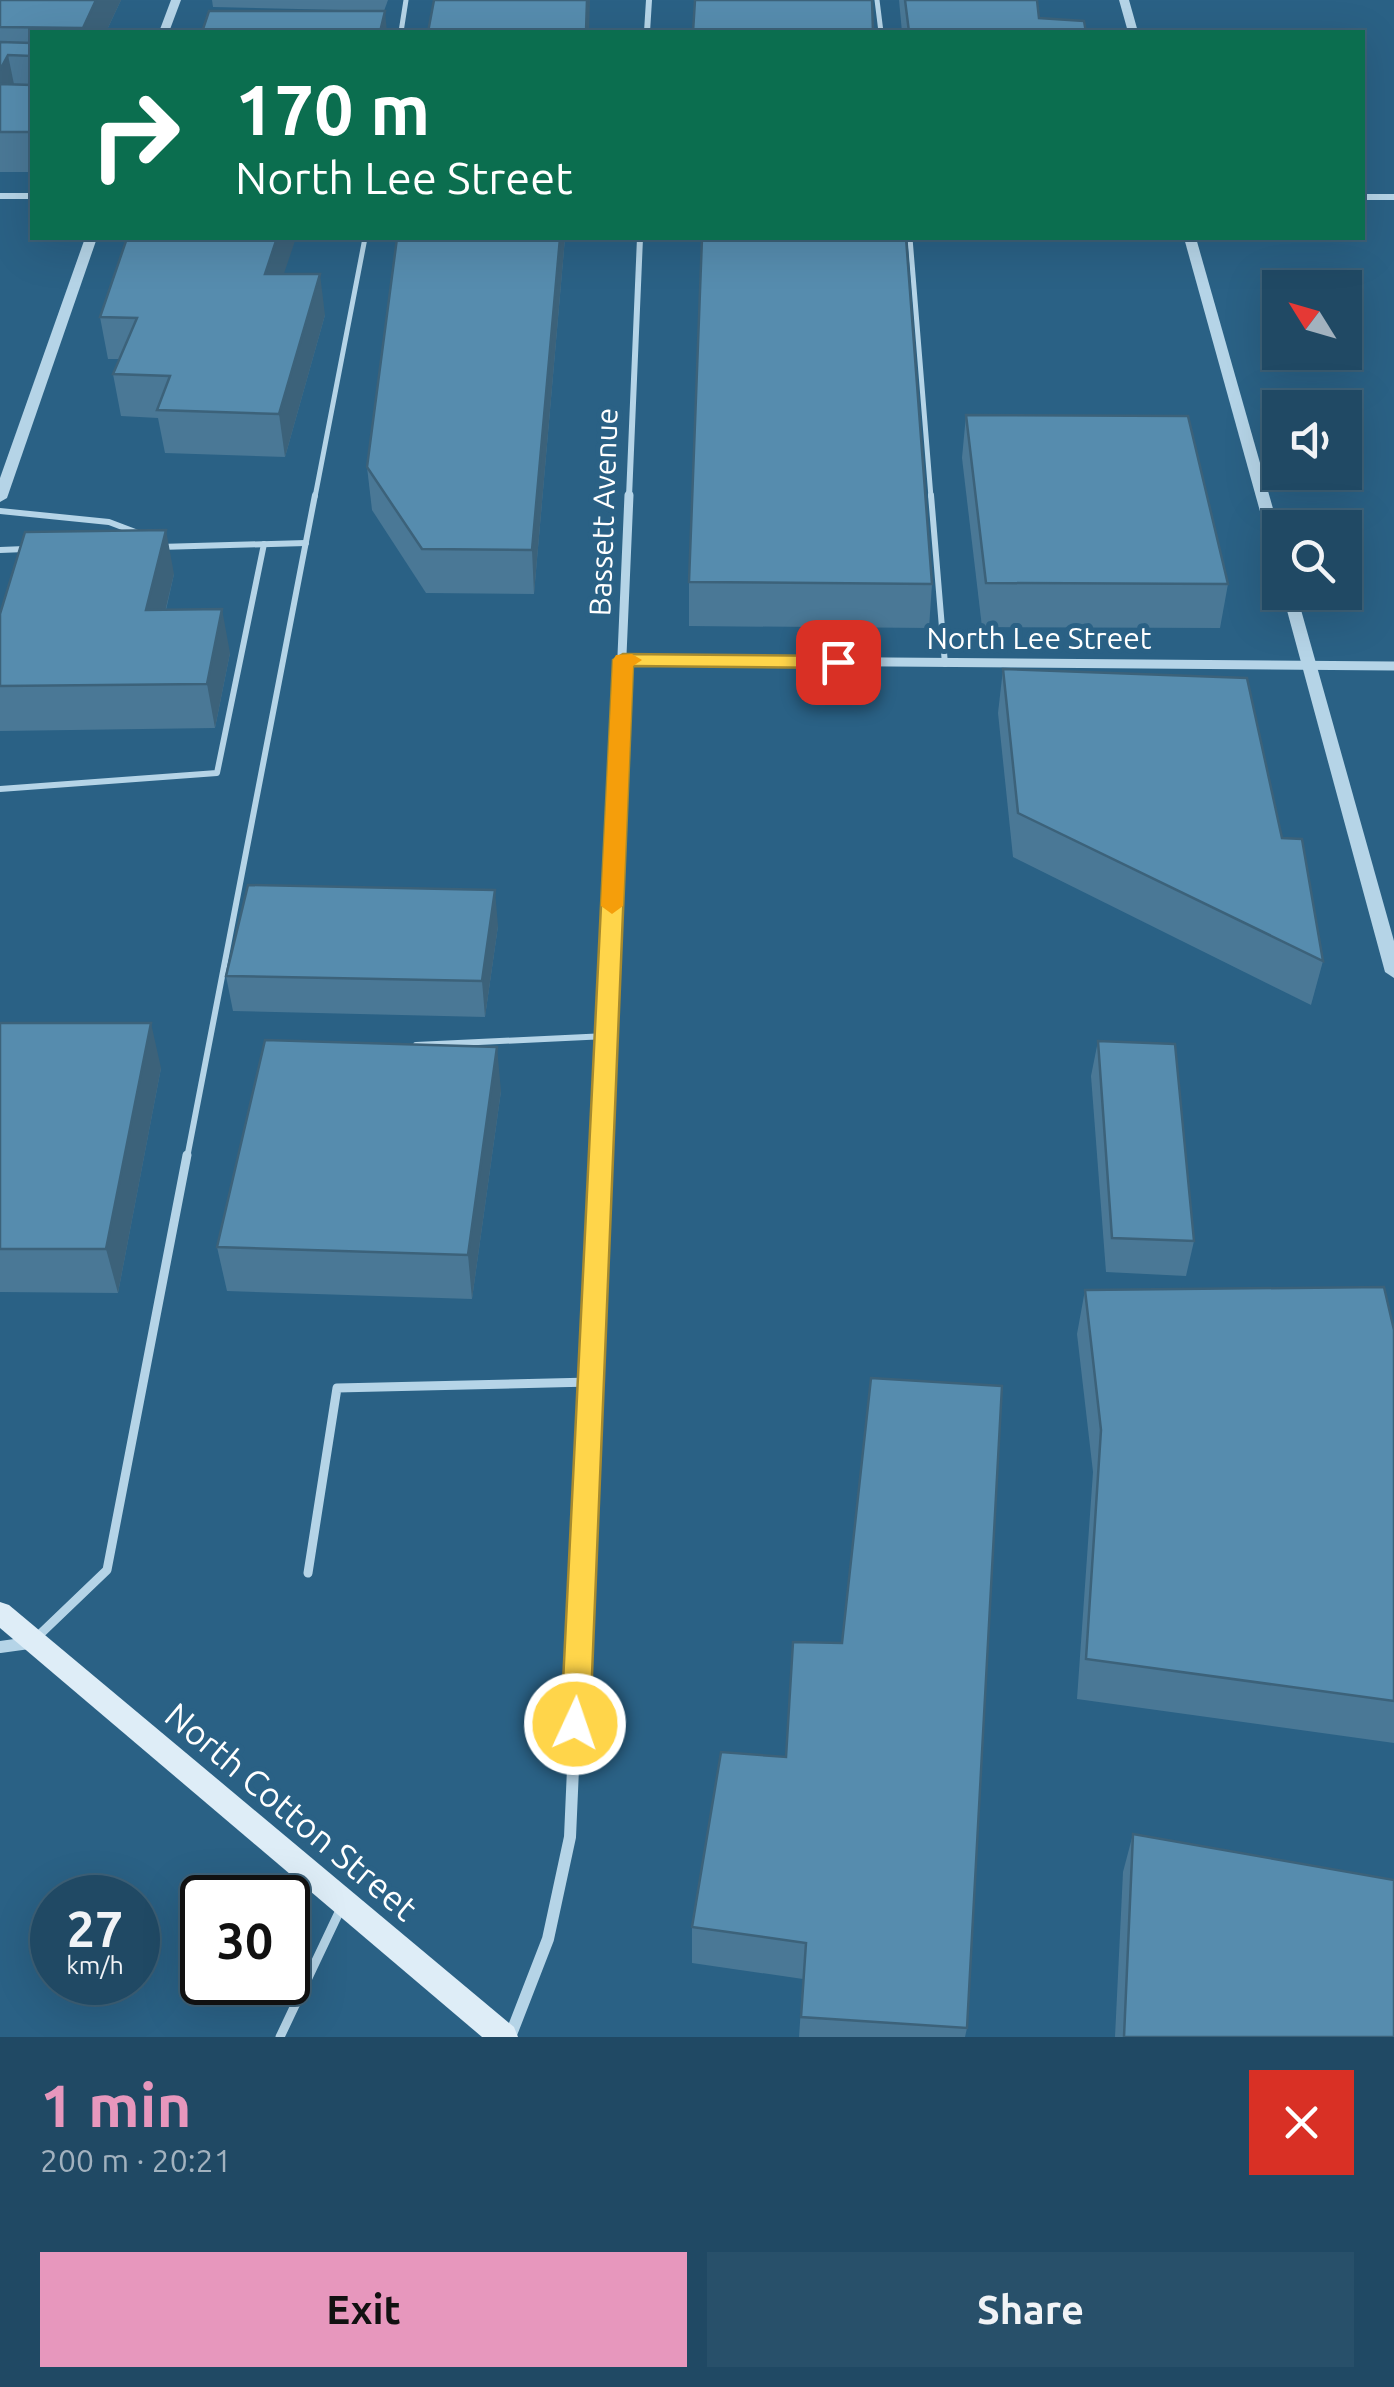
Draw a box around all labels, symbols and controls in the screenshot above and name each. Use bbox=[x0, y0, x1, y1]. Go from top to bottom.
icon: right bbox=[70, 70, 200, 200]
text: 170 m bbox=[235, 70, 430, 148]
text: North Lee Street bbox=[235, 152, 573, 203]
north arrow bbox=[1262, 270, 1362, 370]
map controls bbox=[1262, 270, 1362, 610]
button: sound bbox=[1262, 390, 1362, 490]
street label: Bassett Avenue bbox=[582, 407, 624, 617]
button: search bbox=[1262, 510, 1362, 610]
pin bbox=[796, 620, 881, 705]
street label: North Lee Street bbox=[926, 621, 1152, 655]
icon: arrive bbox=[811, 635, 866, 690]
position arrow bbox=[523, 1672, 627, 1776]
street label: North Cotton Street bbox=[158, 1694, 426, 1928]
speed limit sign: 30 bbox=[180, 1875, 310, 2005]
text: 27 bbox=[67, 1900, 123, 1956]
text: km/h bbox=[66, 1951, 124, 1979]
button: close bbox=[1249, 2070, 1354, 2175]
text: 1 min bbox=[40, 2071, 192, 2138]
text: 200 m · 20:21 bbox=[40, 2142, 232, 2178]
button: Exit bbox=[40, 2252, 687, 2367]
button: Share bbox=[707, 2252, 1354, 2367]

